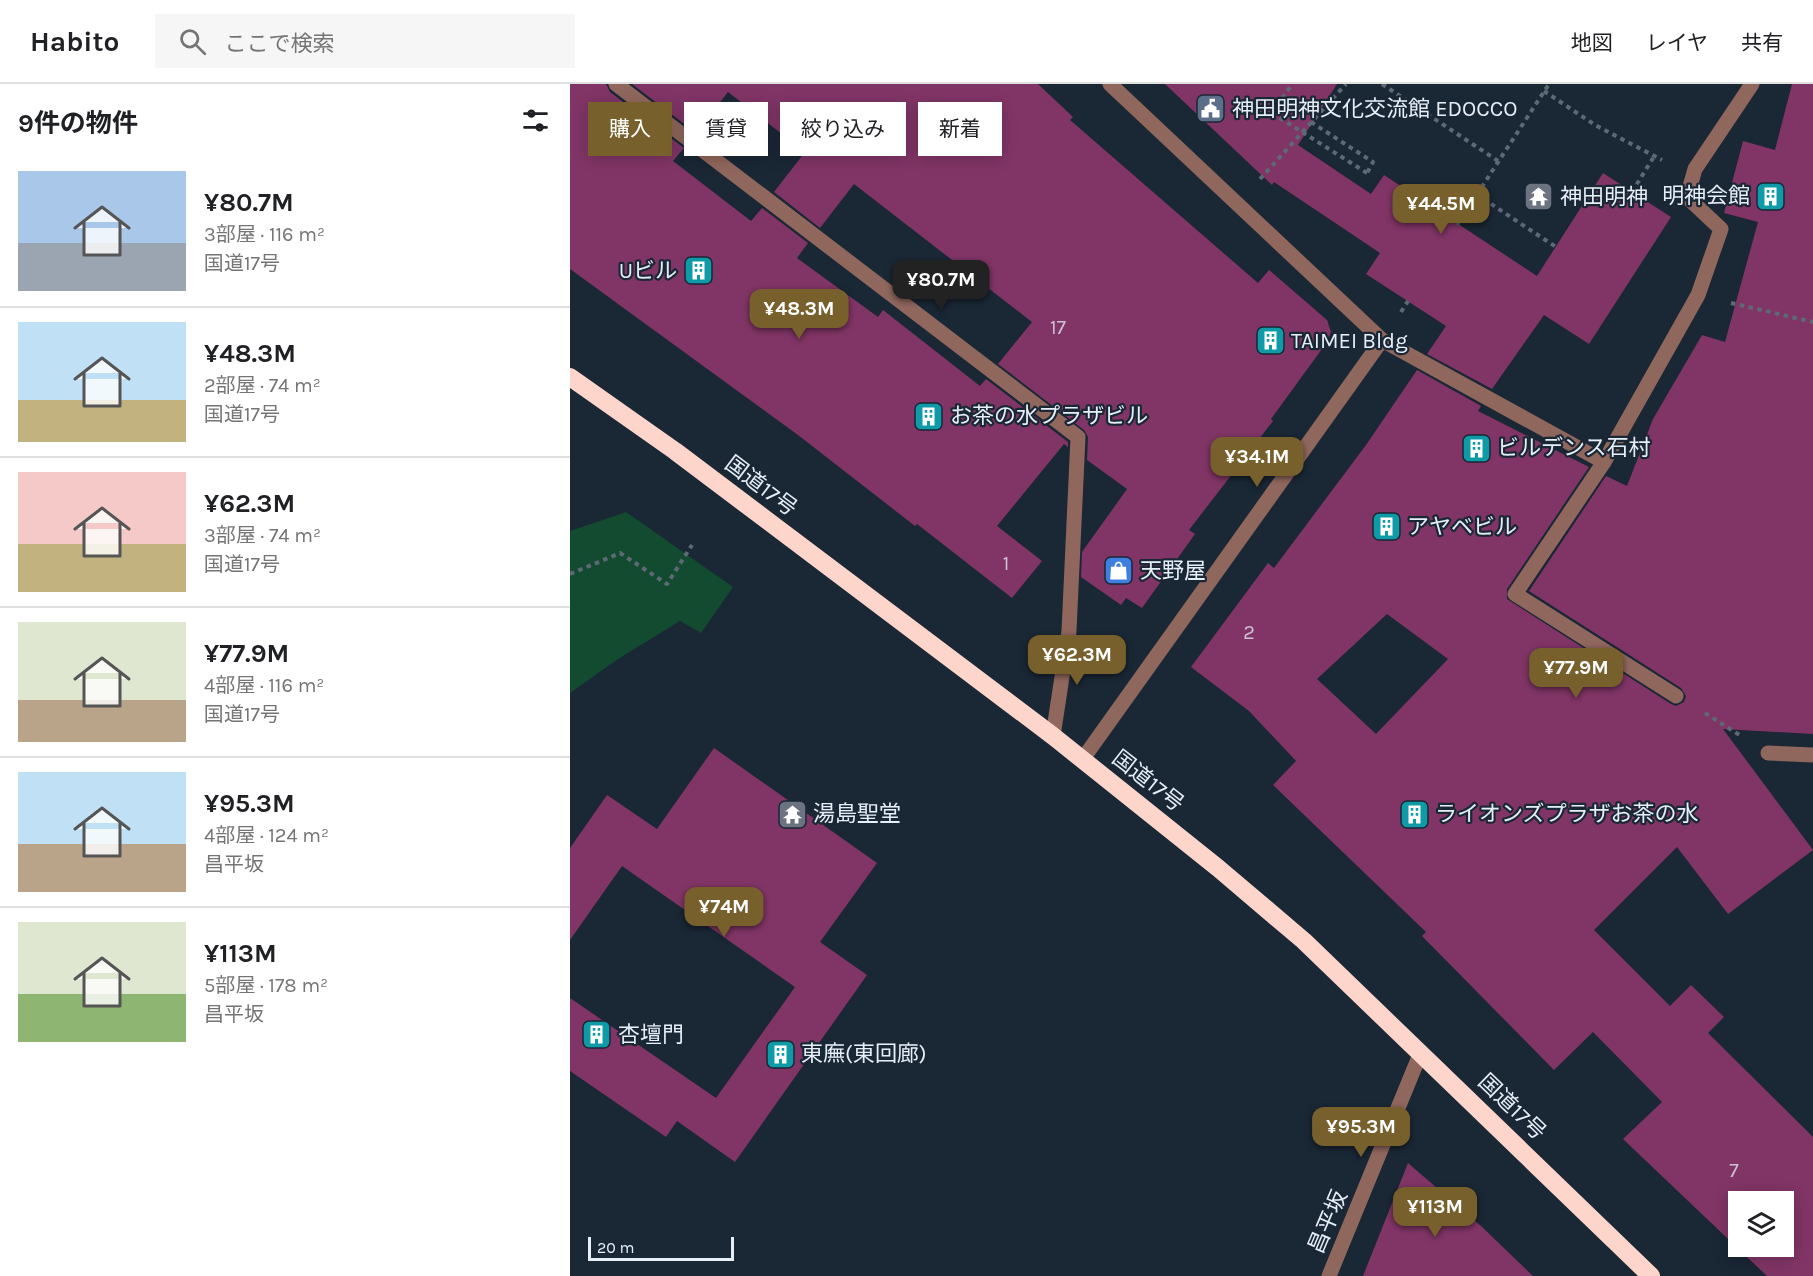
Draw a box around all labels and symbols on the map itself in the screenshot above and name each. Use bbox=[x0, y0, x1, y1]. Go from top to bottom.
public building icon: 神田明神文化交流館 EDOCCO bbox=[1195, 93, 1227, 125]
place label: 神田明神文化交流館 EDOCCO bbox=[1232, 96, 1517, 122]
building icon: 明神会館 bbox=[1755, 180, 1787, 212]
temple icon: 神田明神 bbox=[1523, 181, 1555, 213]
place label: 明神会館 bbox=[1662, 183, 1750, 209]
pin: ¥44.5M bbox=[1392, 184, 1490, 235]
place label: 神田明神 bbox=[1560, 184, 1648, 210]
building icon: Uビル bbox=[682, 255, 714, 287]
place label: Uビル bbox=[619, 258, 677, 284]
pin: ¥80.7M bbox=[892, 260, 990, 311]
pin: ¥48.3M bbox=[750, 289, 848, 340]
house number: 17 bbox=[1050, 316, 1067, 339]
building icon: TAIMEI Bldg bbox=[1254, 325, 1286, 357]
place label: TAIMEI Bldg bbox=[1291, 328, 1408, 354]
building icon: お茶の水プラザビル bbox=[913, 400, 945, 432]
place label: お茶の水プラザビル bbox=[950, 403, 1148, 429]
building icon: ビルデンス石村 bbox=[1460, 432, 1492, 464]
place label: ビルデンス石村 bbox=[1497, 435, 1651, 461]
pin: ¥34.1M bbox=[1208, 437, 1306, 488]
street label: 国道17号 bbox=[720, 450, 802, 522]
building icon: アヤベビル bbox=[1370, 511, 1402, 543]
place label: アヤベビル bbox=[1407, 514, 1517, 540]
house number: 1 bbox=[1003, 552, 1009, 575]
shop icon: 天野屋 bbox=[1103, 555, 1135, 587]
place label: 天野屋 bbox=[1140, 558, 1206, 584]
house number: 2 bbox=[1243, 621, 1255, 644]
pin: ¥62.3M bbox=[1028, 635, 1126, 686]
pin: ¥77.9M bbox=[1527, 648, 1625, 699]
street label: 国道17号 bbox=[1107, 745, 1189, 817]
temple icon: 湯島聖堂 bbox=[776, 798, 808, 830]
building icon: ライオンズプラザお茶の水 bbox=[1398, 798, 1430, 830]
place label: 湯島聖堂 bbox=[813, 801, 901, 827]
place label: ライオンズプラザお茶の水 bbox=[1435, 801, 1699, 827]
pin: ¥74M bbox=[688, 887, 760, 938]
building icon: 杏壇門 bbox=[581, 1019, 613, 1051]
place label: 杏壇門 bbox=[618, 1022, 684, 1048]
building icon: 東廡(東回廊) bbox=[764, 1038, 796, 1070]
place label: 東廡(東回廊) bbox=[801, 1041, 927, 1067]
street label: 国道17号 bbox=[1473, 1069, 1551, 1145]
pin: ¥95.3M bbox=[1312, 1107, 1410, 1158]
house number: 7 bbox=[1729, 1159, 1739, 1182]
street label: 昌平坂 bbox=[1303, 1187, 1353, 1257]
pin: ¥113M bbox=[1393, 1187, 1477, 1238]
scale bar bbox=[588, 1234, 734, 1262]

